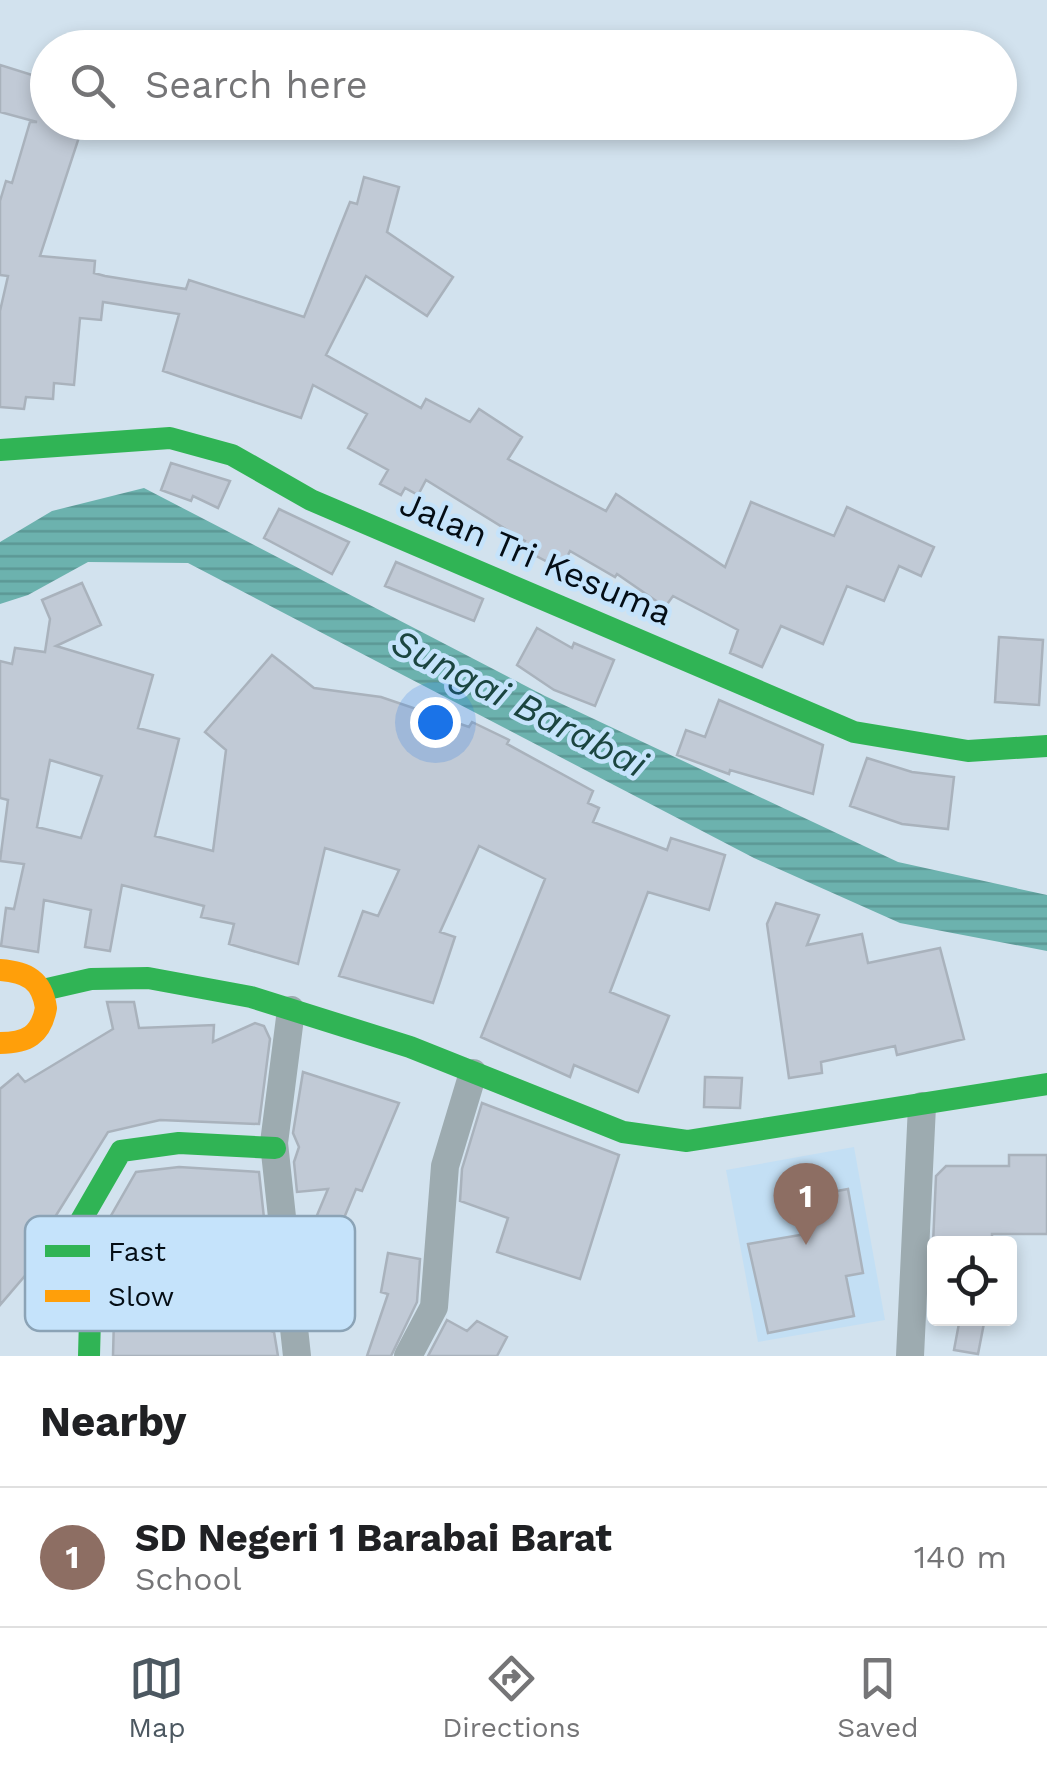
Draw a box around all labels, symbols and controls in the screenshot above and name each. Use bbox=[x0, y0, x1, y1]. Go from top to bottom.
search box bbox=[30, 30, 1017, 140]
icon: search bbox=[65, 58, 120, 113]
text: Search here bbox=[145, 63, 368, 107]
street label: Jalan Tri Kesuma bbox=[394, 482, 678, 634]
water label: Sungai Barabai bbox=[384, 620, 655, 787]
your location bbox=[410, 697, 461, 748]
pin: 1 bbox=[774, 1162, 838, 1245]
legend bbox=[25, 1216, 355, 1331]
text: Fast bbox=[108, 1235, 166, 1268]
map controls bbox=[927, 1236, 1017, 1326]
button: locate bbox=[927, 1236, 1017, 1326]
text: Slow bbox=[108, 1280, 174, 1313]
text: Nearby bbox=[40, 1397, 187, 1446]
text: SD Negeri 1 Barabai Barat bbox=[135, 1516, 612, 1560]
text: 1 bbox=[66, 1538, 79, 1576]
text: 140 m bbox=[914, 1538, 1007, 1576]
text: School bbox=[135, 1560, 241, 1598]
tab: Map bbox=[128, 1651, 186, 1744]
tab: Directions bbox=[442, 1651, 581, 1744]
tab: Saved bbox=[837, 1651, 919, 1744]

